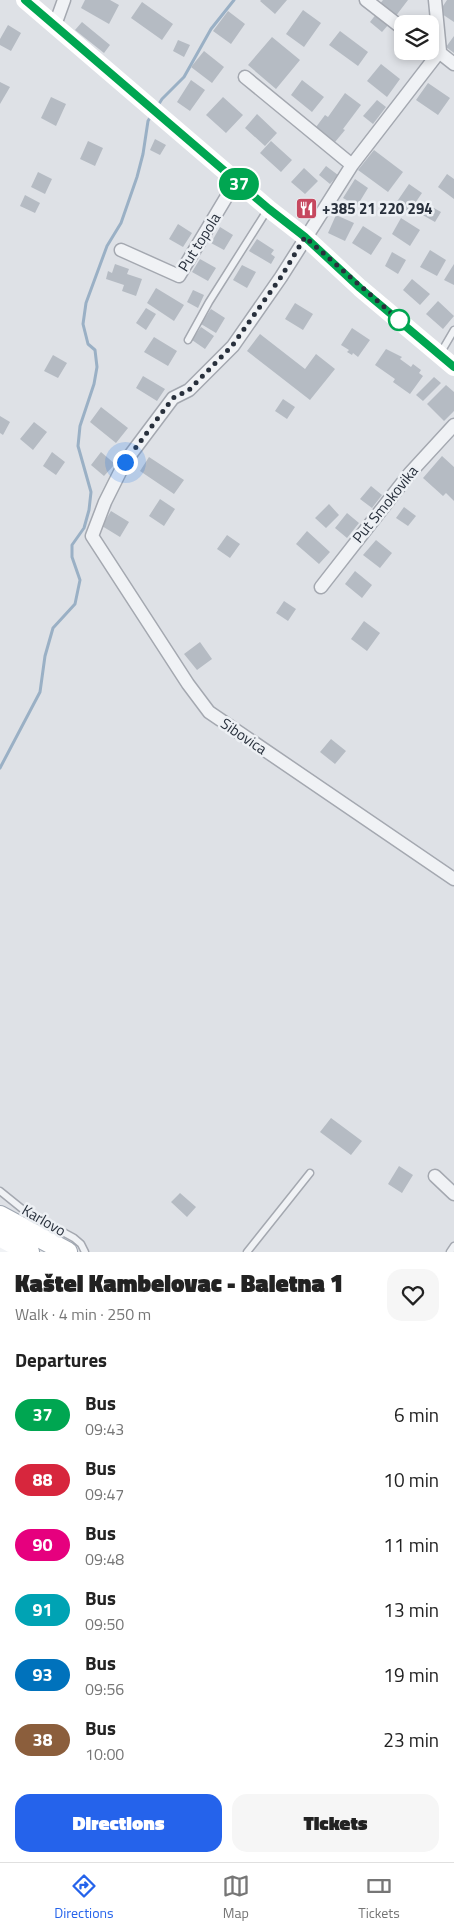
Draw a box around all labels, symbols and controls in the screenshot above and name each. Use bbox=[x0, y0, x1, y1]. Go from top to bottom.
map controls bbox=[394, 15, 439, 60]
button: layers bbox=[394, 15, 439, 60]
line badge: 37 bbox=[216, 168, 262, 200]
text: 37 bbox=[229, 170, 249, 197]
restaurant icon: +385 21 220 294 bbox=[294, 196, 318, 220]
place label: +385 21 220 294 bbox=[322, 197, 433, 220]
street label: Put topola bbox=[172, 208, 226, 276]
unlabelled marker bbox=[388, 309, 410, 331]
your location bbox=[113, 450, 138, 475]
street label: Put Smokovika bbox=[346, 460, 424, 548]
street label: Sibovica bbox=[216, 712, 272, 760]
street label: Karlovo bbox=[18, 1198, 70, 1242]
text: Kaštel Kambelovac - Baletna 1 bbox=[15, 1265, 343, 1301]
button: heart bbox=[387, 1269, 439, 1321]
text: Walk · 4 min · 250 m bbox=[15, 1302, 151, 1326]
text: Departures bbox=[15, 1345, 107, 1374]
text: Bus bbox=[85, 1388, 116, 1417]
text: 6 min bbox=[394, 1400, 439, 1429]
text: 37 bbox=[32, 1401, 53, 1428]
text: 09:43 bbox=[85, 1417, 124, 1441]
text: Bus bbox=[85, 1453, 116, 1482]
text: 10 min bbox=[383, 1465, 439, 1494]
text: 88 bbox=[32, 1466, 53, 1493]
text: 09:47 bbox=[85, 1482, 124, 1506]
text: Bus bbox=[85, 1518, 116, 1547]
text: 11 min bbox=[383, 1530, 439, 1559]
text: 90 bbox=[32, 1531, 53, 1558]
text: 09:48 bbox=[85, 1547, 124, 1571]
text: Bus bbox=[85, 1583, 116, 1612]
text: 13 min bbox=[383, 1595, 439, 1624]
text: 91 bbox=[32, 1596, 53, 1623]
text: 09:50 bbox=[85, 1612, 124, 1636]
text: Bus bbox=[85, 1648, 116, 1677]
text: 19 min bbox=[383, 1660, 439, 1689]
text: 93 bbox=[32, 1661, 53, 1688]
text: 09:56 bbox=[85, 1677, 124, 1701]
text: Bus bbox=[85, 1713, 116, 1742]
text: 23 min bbox=[383, 1725, 439, 1754]
text: 38 bbox=[32, 1726, 53, 1753]
text: 10:00 bbox=[85, 1742, 124, 1766]
button: Directions bbox=[15, 1794, 222, 1852]
button: Tickets bbox=[232, 1794, 439, 1852]
tab: Directions bbox=[54, 1872, 114, 1923]
tab: Map bbox=[222, 1872, 250, 1923]
tab: Tickets bbox=[358, 1872, 400, 1923]

